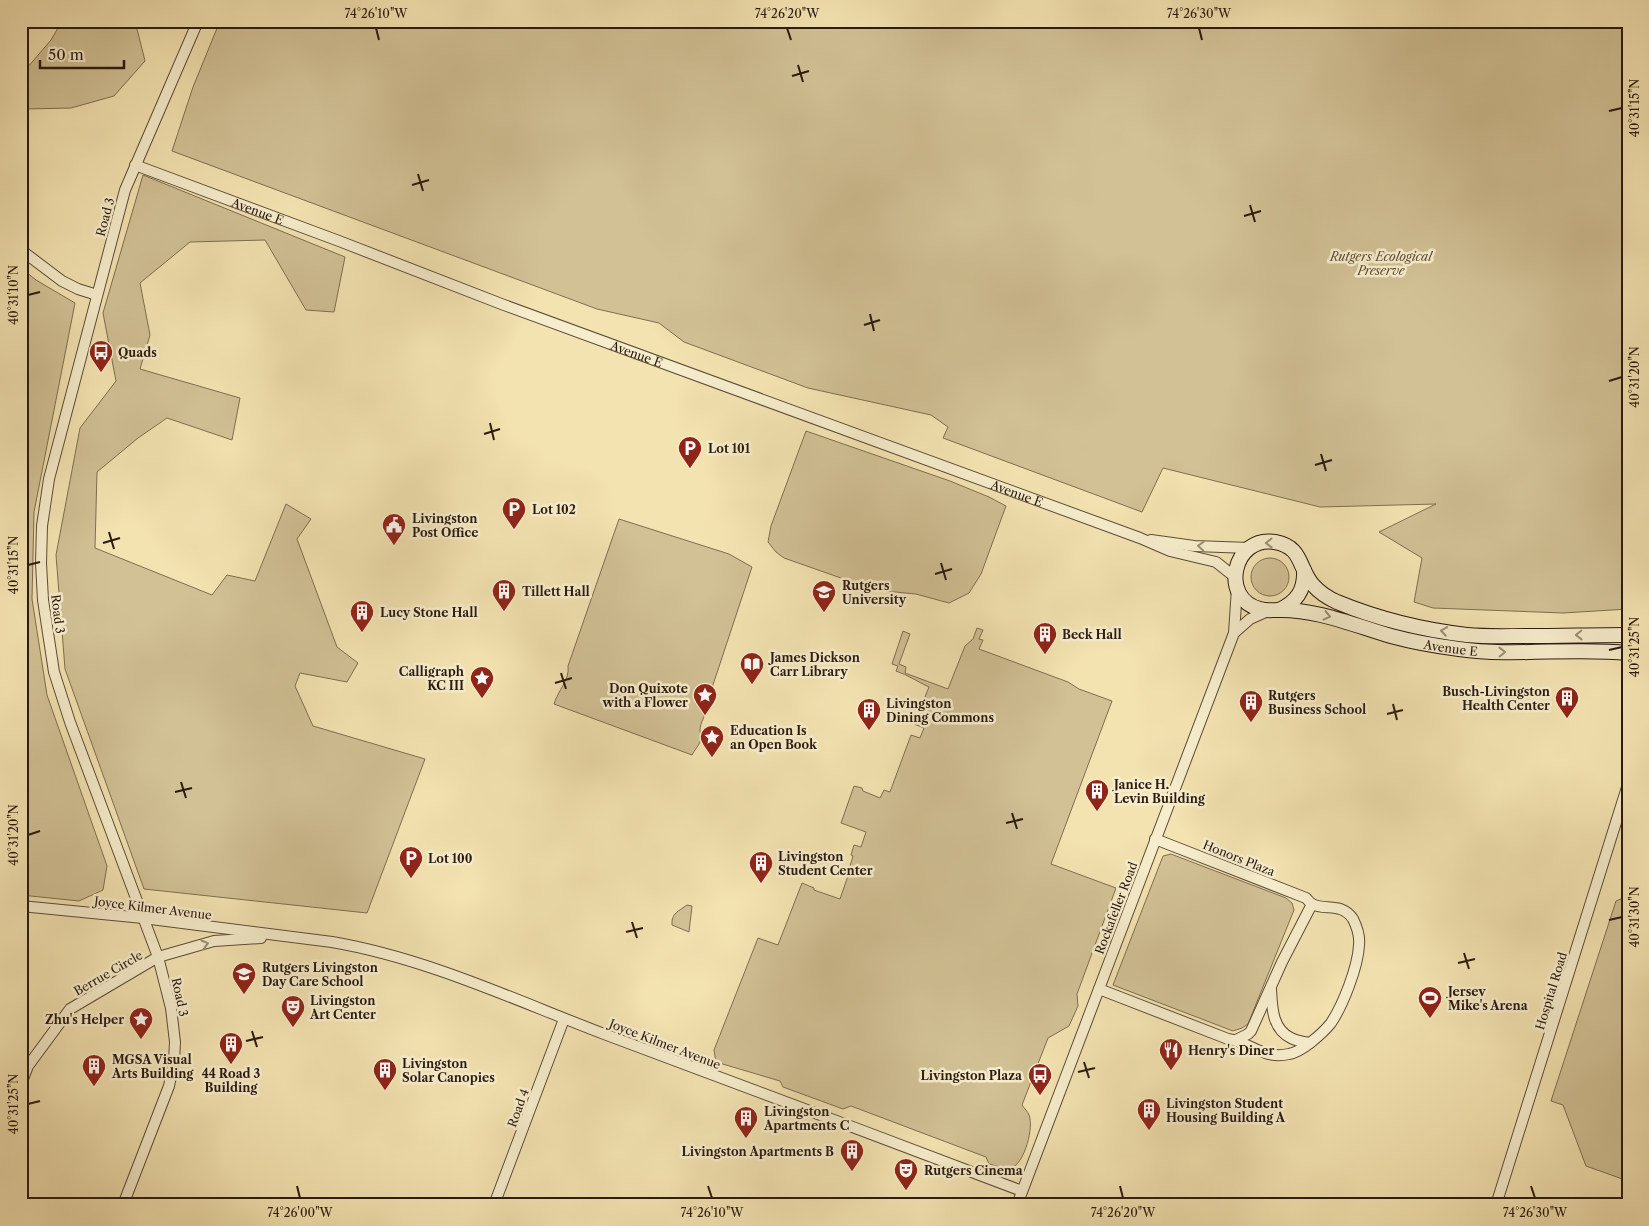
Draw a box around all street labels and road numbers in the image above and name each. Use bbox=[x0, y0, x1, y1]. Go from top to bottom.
street label: Avenue E bbox=[229, 194, 286, 227]
street label: Road 3 bbox=[93, 196, 117, 238]
street label: Avenue E bbox=[608, 337, 665, 370]
street label: Avenue E bbox=[988, 476, 1045, 509]
street label: Road 3 bbox=[48, 593, 68, 635]
street label: Avenue E bbox=[1422, 636, 1478, 659]
street label: Honors Plaza bbox=[1201, 837, 1278, 879]
street label: Rockafeller Road bbox=[1091, 859, 1141, 956]
street label: Joyce Kilmer Avenue bbox=[91, 893, 213, 923]
street label: Berrue Circle bbox=[71, 947, 145, 999]
street label: Hospital Road bbox=[1532, 950, 1570, 1032]
street label: Road 3 bbox=[169, 976, 191, 1018]
street label: Joyce Kilmer Avenue bbox=[605, 1015, 723, 1072]
street label: Road 4 bbox=[504, 1087, 532, 1129]

